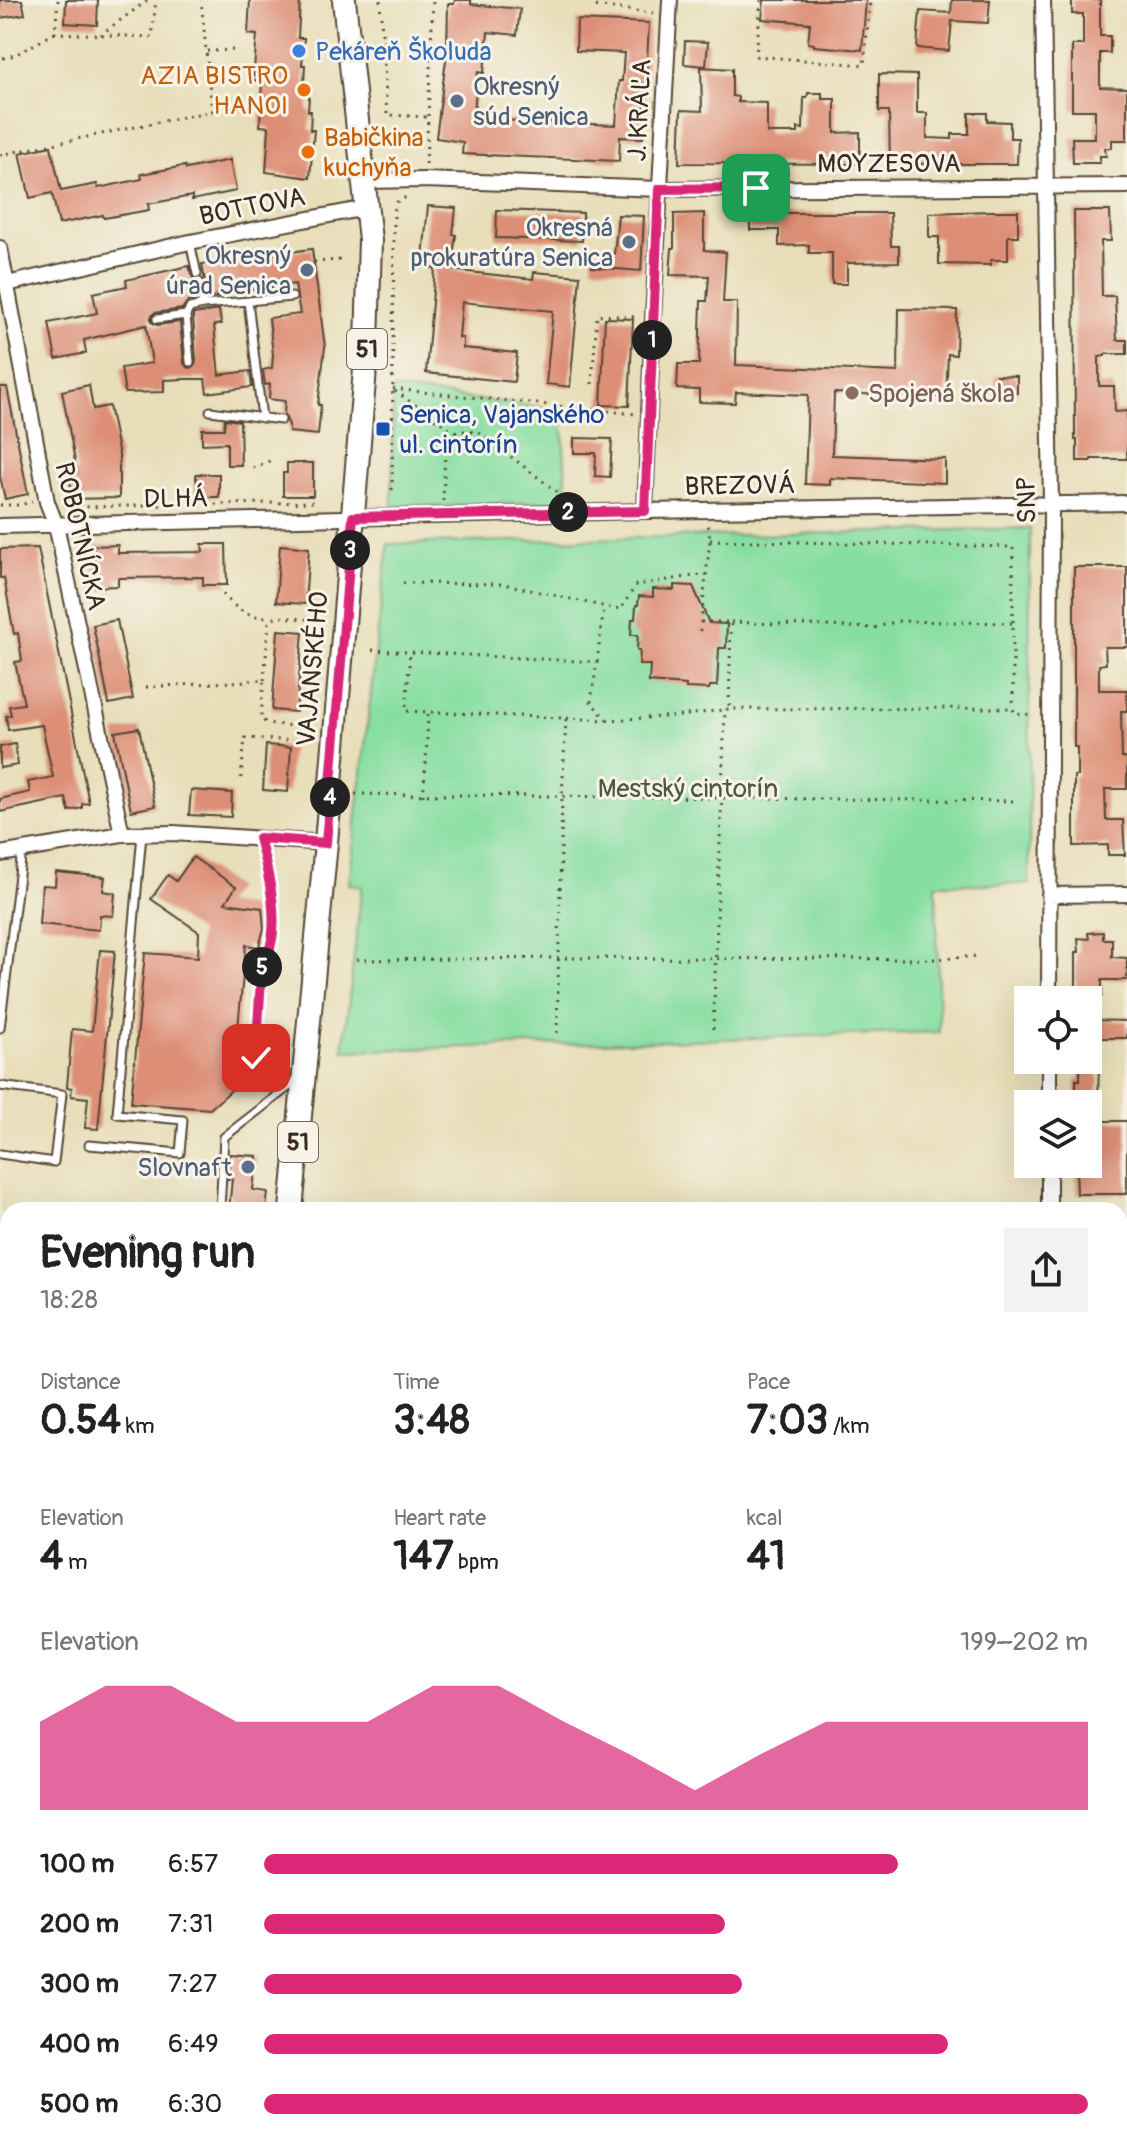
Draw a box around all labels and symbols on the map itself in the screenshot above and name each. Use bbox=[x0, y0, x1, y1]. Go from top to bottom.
place label: Pekáreň Školuda bbox=[315, 35, 492, 68]
marker: Pekáreň Školuda bbox=[290, 42, 308, 60]
street label: J. KRÁĽA bbox=[621, 58, 659, 162]
place label: AZIA BISTRO HANOI bbox=[140, 60, 288, 122]
place label: Okresný súd Senica bbox=[473, 71, 589, 133]
marker: AZIA BISTRO HANOI bbox=[295, 81, 313, 99]
marker: Okresný súd Senica bbox=[448, 92, 466, 110]
place label: Babičkina kuchyňa bbox=[324, 122, 424, 184]
marker: Babičkina kuchyňa bbox=[299, 143, 317, 161]
street label: MOYZESOVA bbox=[817, 148, 961, 180]
pin bbox=[722, 154, 790, 222]
street label: BOTTOVA bbox=[197, 181, 308, 233]
place label: Okresná prokuratúra Senica bbox=[410, 212, 613, 274]
marker: Okresná prokuratúra Senica bbox=[620, 233, 638, 251]
place label: Okresný úrad Senica bbox=[166, 240, 291, 302]
marker: Okresný úrad Senica bbox=[298, 261, 316, 279]
pin: 1 bbox=[632, 320, 672, 360]
road number: 51 bbox=[347, 329, 387, 369]
place label: Spojená škola bbox=[868, 378, 1015, 410]
marker: Spojená škola bbox=[843, 384, 861, 402]
place label: Senica, Vajanského ul. cintorín bbox=[399, 399, 604, 461]
marker: Senica, Vajanského ul. cintorín bbox=[374, 420, 392, 438]
street label: ROBOTNÍCKA bbox=[47, 459, 113, 613]
street label: BREZOVÁ bbox=[684, 469, 796, 503]
street label: SNP bbox=[1011, 476, 1043, 524]
street label: DLHÁ bbox=[143, 482, 209, 516]
pin: 2 bbox=[548, 492, 588, 532]
pin: 3 bbox=[330, 530, 370, 570]
street label: VAJANSKÉHO bbox=[290, 590, 336, 748]
park label: Mestský cintorín bbox=[598, 773, 778, 805]
pin: 4 bbox=[310, 777, 350, 817]
pin: 5 bbox=[242, 947, 282, 987]
pin bbox=[222, 1024, 290, 1092]
road number: 51 bbox=[278, 1122, 318, 1162]
place label: Slovnaft bbox=[137, 1152, 233, 1184]
marker: Slovnaft bbox=[239, 1158, 257, 1176]

